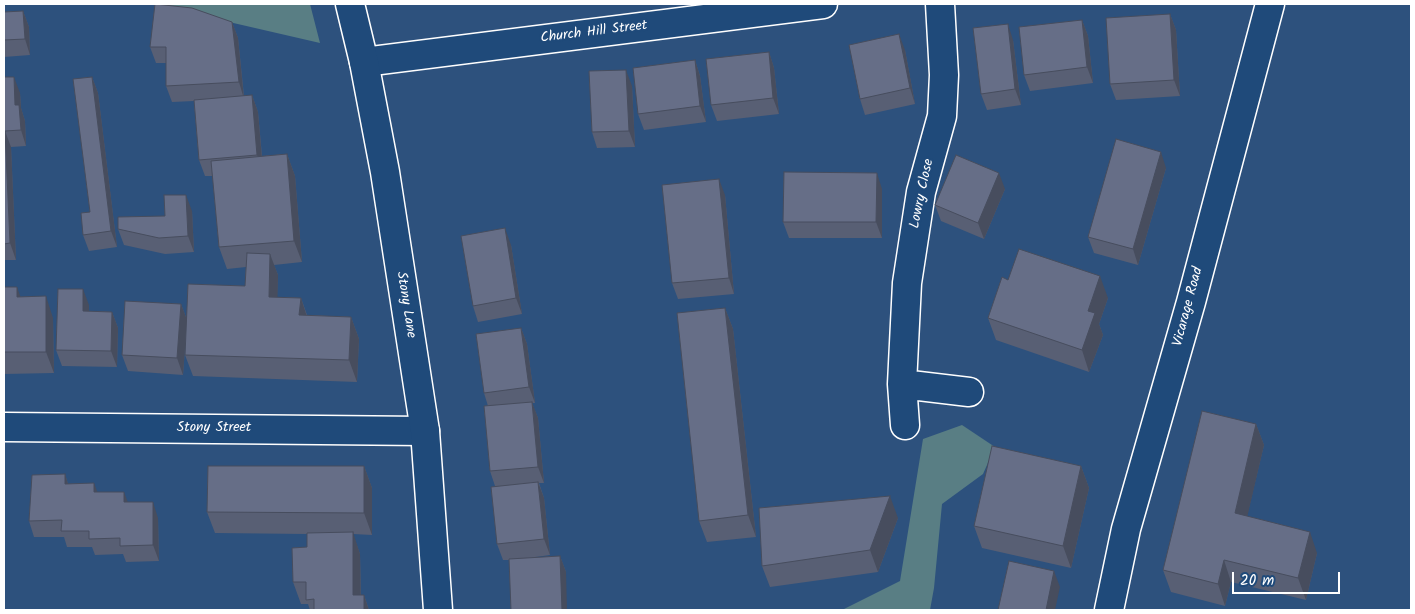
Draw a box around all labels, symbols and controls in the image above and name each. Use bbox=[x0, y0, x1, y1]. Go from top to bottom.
street label: Church Hill Street bbox=[540, 18, 648, 48]
street label: Lowry Close bbox=[907, 158, 939, 230]
street label: Vicarage Road bbox=[1170, 266, 1208, 348]
street label: Stony Lane bbox=[391, 271, 419, 339]
street label: Stony Street bbox=[177, 421, 251, 437]
scale bar bbox=[1235, 562, 1342, 594]
text: 20 m bbox=[1240, 569, 1274, 593]

